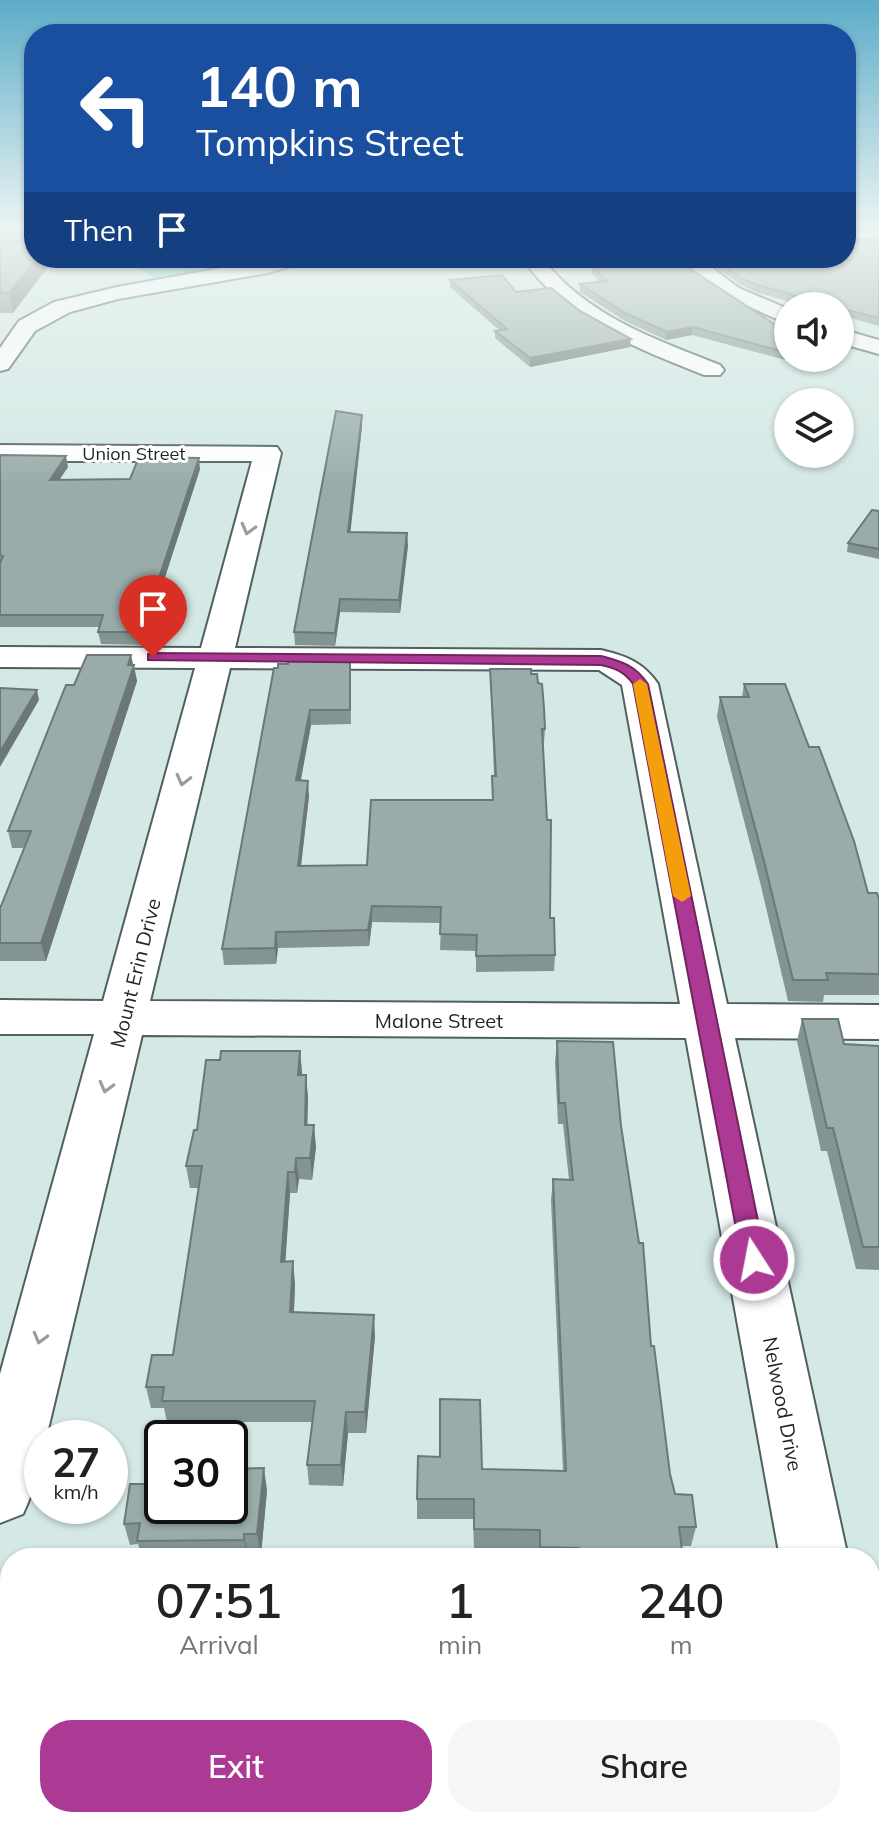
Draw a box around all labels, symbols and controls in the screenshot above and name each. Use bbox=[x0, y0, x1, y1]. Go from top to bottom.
text: 140 m bbox=[196, 51, 363, 121]
icon: left bbox=[64, 56, 168, 160]
text: Tompkins Street bbox=[196, 120, 464, 165]
icon: arrive bbox=[150, 208, 194, 252]
text: Then bbox=[64, 211, 134, 249]
map controls bbox=[774, 292, 854, 468]
button: sound bbox=[774, 292, 854, 372]
button: layers bbox=[774, 388, 854, 468]
street label: Union Street bbox=[82, 442, 186, 465]
one-way arrow bbox=[240, 521, 257, 535]
pin bbox=[119, 575, 187, 657]
icon: arrive bbox=[131, 587, 175, 631]
one-way arrow bbox=[175, 773, 192, 787]
street label: Mount Erin Drive bbox=[104, 896, 166, 1050]
street label: Malone Street bbox=[375, 1008, 503, 1033]
one-way arrow bbox=[98, 1079, 115, 1093]
position arrow bbox=[712, 1218, 796, 1302]
one-way arrow bbox=[33, 1331, 50, 1345]
street label: Nelwood Drive bbox=[758, 1335, 808, 1473]
speed limit sign: 30 bbox=[144, 1420, 248, 1524]
text: 27 bbox=[52, 1437, 100, 1487]
text: km/h bbox=[53, 1479, 99, 1504]
text: 07:51 bbox=[156, 1570, 282, 1630]
text: 1 bbox=[446, 1570, 474, 1630]
text: 240 bbox=[638, 1570, 724, 1630]
text: Arrival bbox=[179, 1628, 259, 1661]
text: min bbox=[438, 1628, 482, 1661]
text: m bbox=[670, 1628, 693, 1661]
button: Exit bbox=[40, 1720, 432, 1812]
button: Share bbox=[448, 1720, 840, 1812]

